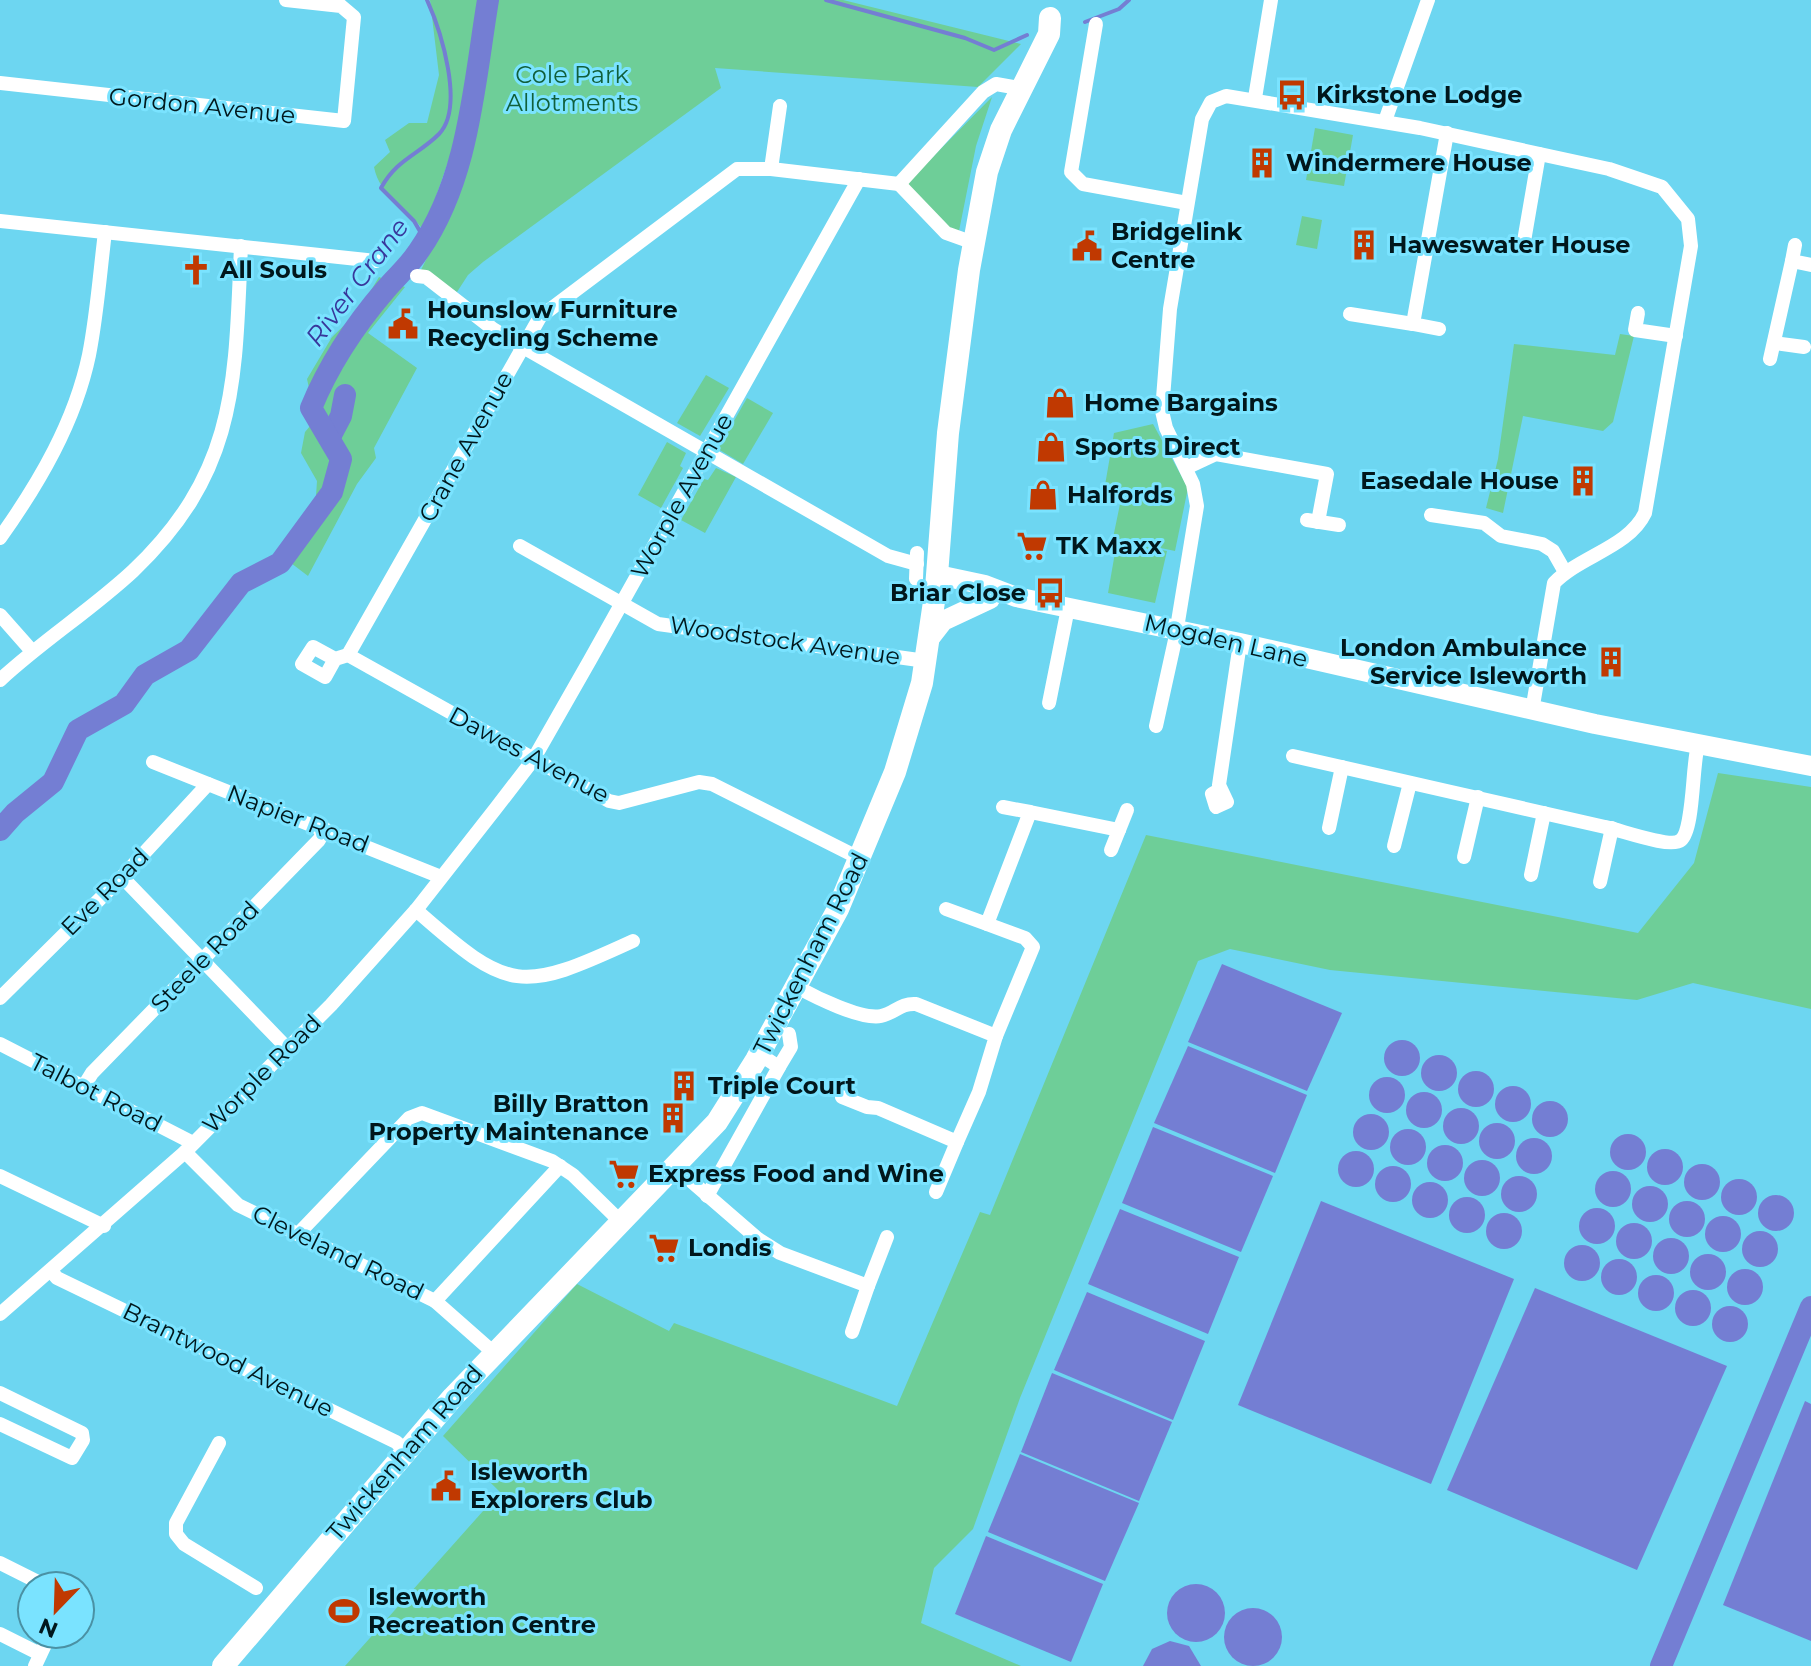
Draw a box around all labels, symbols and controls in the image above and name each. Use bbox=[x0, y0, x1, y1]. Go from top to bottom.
park label: Cole Park Allotments bbox=[506, 60, 638, 117]
bus stop icon: Kirkstone Lodge bbox=[1275, 78, 1309, 112]
place label: Kirkstone Lodge bbox=[1316, 80, 1522, 109]
street label: Gordon Avenue bbox=[107, 81, 297, 130]
building icon: Windermere House bbox=[1245, 146, 1279, 180]
place label: Windermere House bbox=[1286, 148, 1532, 177]
water label: River Crane bbox=[298, 212, 416, 352]
place label: Bridgelink Centre bbox=[1111, 217, 1242, 274]
building icon: Haweswater House bbox=[1347, 228, 1381, 262]
public building icon: Bridgelink Centre bbox=[1070, 229, 1104, 263]
place label: Haweswater House bbox=[1388, 230, 1630, 259]
church icon: All Souls bbox=[179, 253, 213, 287]
place label: All Souls bbox=[219, 255, 327, 284]
place label: Hounslow Furniture Recycling Scheme bbox=[427, 295, 678, 352]
public building icon: Hounslow Furniture Recycling Scheme bbox=[386, 307, 420, 341]
street label: Crane Avenue bbox=[412, 367, 519, 527]
shop icon: Home Bargains bbox=[1043, 386, 1077, 420]
place label: Home Bargains bbox=[1084, 388, 1278, 417]
street label: Worple Avenue bbox=[624, 408, 739, 583]
shop icon: Sports Direct bbox=[1034, 430, 1068, 464]
place label: Sports Direct bbox=[1075, 432, 1241, 461]
building icon: Easedale House bbox=[1566, 464, 1600, 498]
place label: Easedale House bbox=[1360, 466, 1559, 495]
shop icon: Halfords bbox=[1026, 478, 1060, 512]
place label: Halfords bbox=[1067, 480, 1173, 509]
supermarket icon: TK Maxx bbox=[1015, 529, 1049, 563]
place label: TK Maxx bbox=[1056, 531, 1162, 560]
bus stop icon: Briar Close bbox=[1033, 576, 1067, 610]
place label: Briar Close bbox=[890, 578, 1026, 607]
street label: Mogden Lane bbox=[1142, 608, 1311, 673]
street label: Woodstock Avenue bbox=[668, 610, 902, 671]
place label: London Ambulance Service Isleworth bbox=[1340, 633, 1587, 690]
building icon: London Ambulance Service Isleworth bbox=[1594, 645, 1628, 679]
street label: Dawes Avenue bbox=[444, 700, 614, 809]
street label: Napier Road bbox=[223, 778, 373, 859]
street label: Eve Road bbox=[55, 842, 154, 941]
street label: Twickenham Road bbox=[747, 848, 874, 1060]
street label: Steele Road bbox=[145, 895, 265, 1018]
street label: Worple Road bbox=[196, 1008, 327, 1139]
street label: Talbot Road bbox=[26, 1047, 167, 1138]
building icon: Triple Court bbox=[667, 1069, 701, 1103]
place label: Triple Court bbox=[708, 1071, 857, 1100]
place label: Billy Bratton Property Maintenance bbox=[368, 1089, 649, 1146]
building icon: Billy Bratton Property Maintenance bbox=[656, 1101, 690, 1135]
supermarket icon: Express Food and Wine bbox=[607, 1157, 641, 1191]
place label: Express Food and Wine bbox=[648, 1159, 944, 1188]
street label: Cleveland Road bbox=[248, 1199, 429, 1307]
supermarket icon: Londis bbox=[647, 1231, 681, 1265]
place label: Londis bbox=[688, 1233, 772, 1262]
street label: Brantwood Avenue bbox=[118, 1296, 338, 1423]
street label: Twickenham Road bbox=[320, 1359, 489, 1546]
place label: Isleworth Explorers Club bbox=[470, 1457, 653, 1514]
public building icon: Isleworth Explorers Club bbox=[429, 1469, 463, 1503]
north arrow bbox=[16, 1570, 96, 1650]
place label: Isleworth Recreation Centre bbox=[368, 1582, 596, 1639]
sports icon: Isleworth Recreation Centre bbox=[327, 1594, 361, 1628]
text: N bbox=[35, 1612, 62, 1644]

